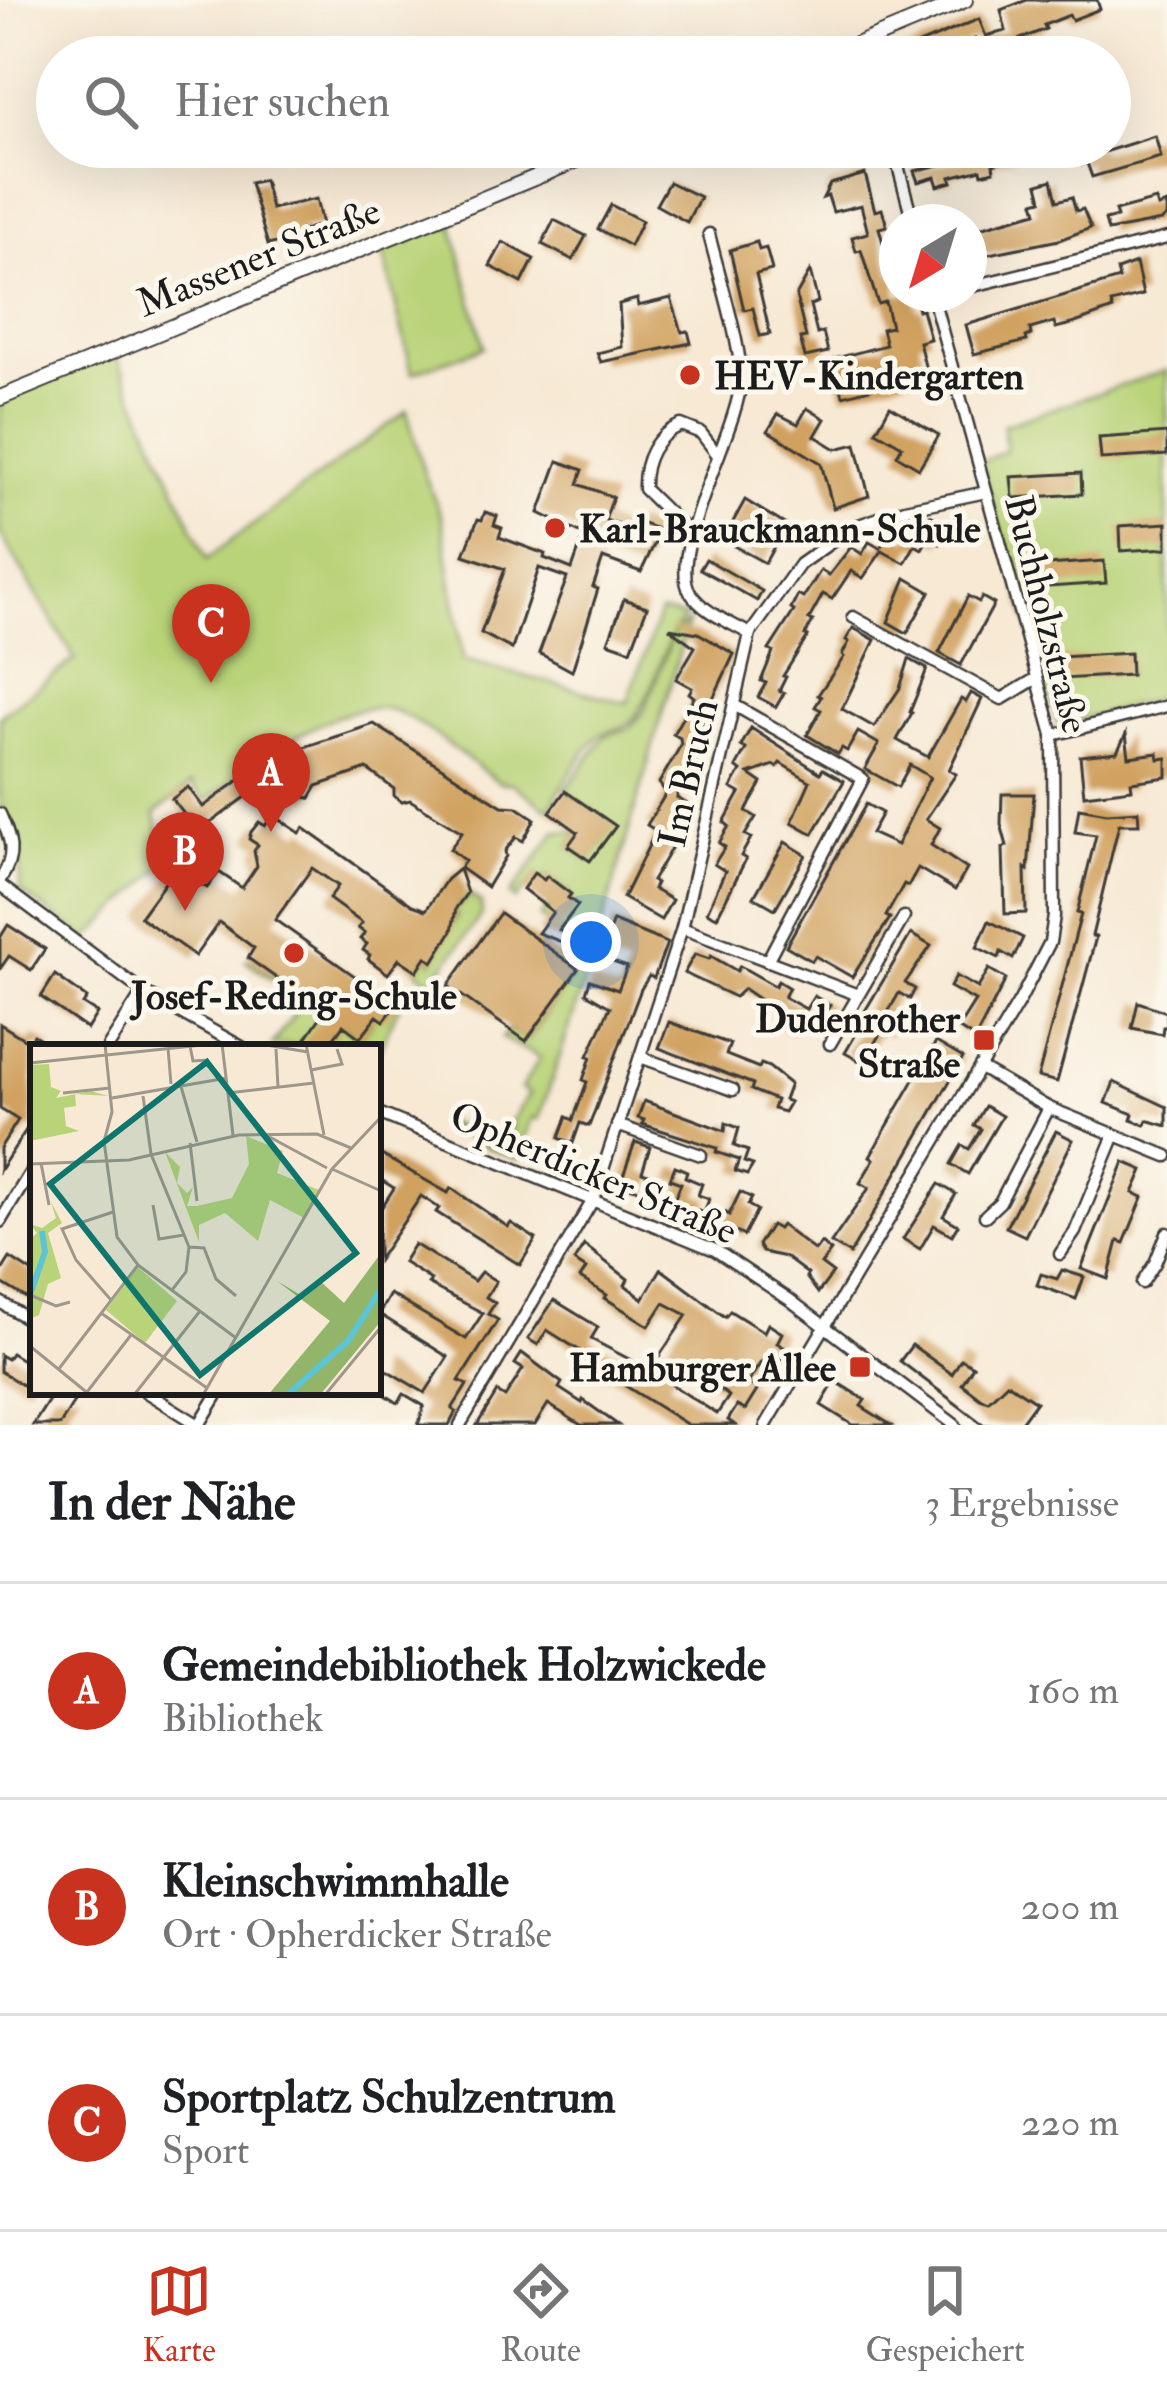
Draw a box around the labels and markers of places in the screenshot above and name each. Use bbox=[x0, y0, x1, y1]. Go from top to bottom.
place label: HEV-Kindergarten bbox=[714, 352, 1024, 401]
marker: HEV-Kindergarten bbox=[677, 362, 703, 388]
place label: Karl-Brauckmann-Schule bbox=[579, 505, 981, 554]
marker: Karl-Brauckmann-Schule bbox=[542, 515, 568, 541]
pin: C bbox=[172, 584, 250, 683]
pin: A bbox=[232, 733, 310, 832]
pin: B bbox=[146, 812, 224, 911]
marker: Josef-Reding-Schule bbox=[281, 940, 307, 966]
place label: Josef-Reding-Schule bbox=[129, 972, 458, 1021]
place label: Dudenrother Straße bbox=[755, 995, 961, 1089]
marker: Dudenrother Straße bbox=[971, 1027, 997, 1053]
place label: Hamburger Allee bbox=[569, 1344, 837, 1393]
marker: Hamburger Allee bbox=[847, 1354, 873, 1380]

